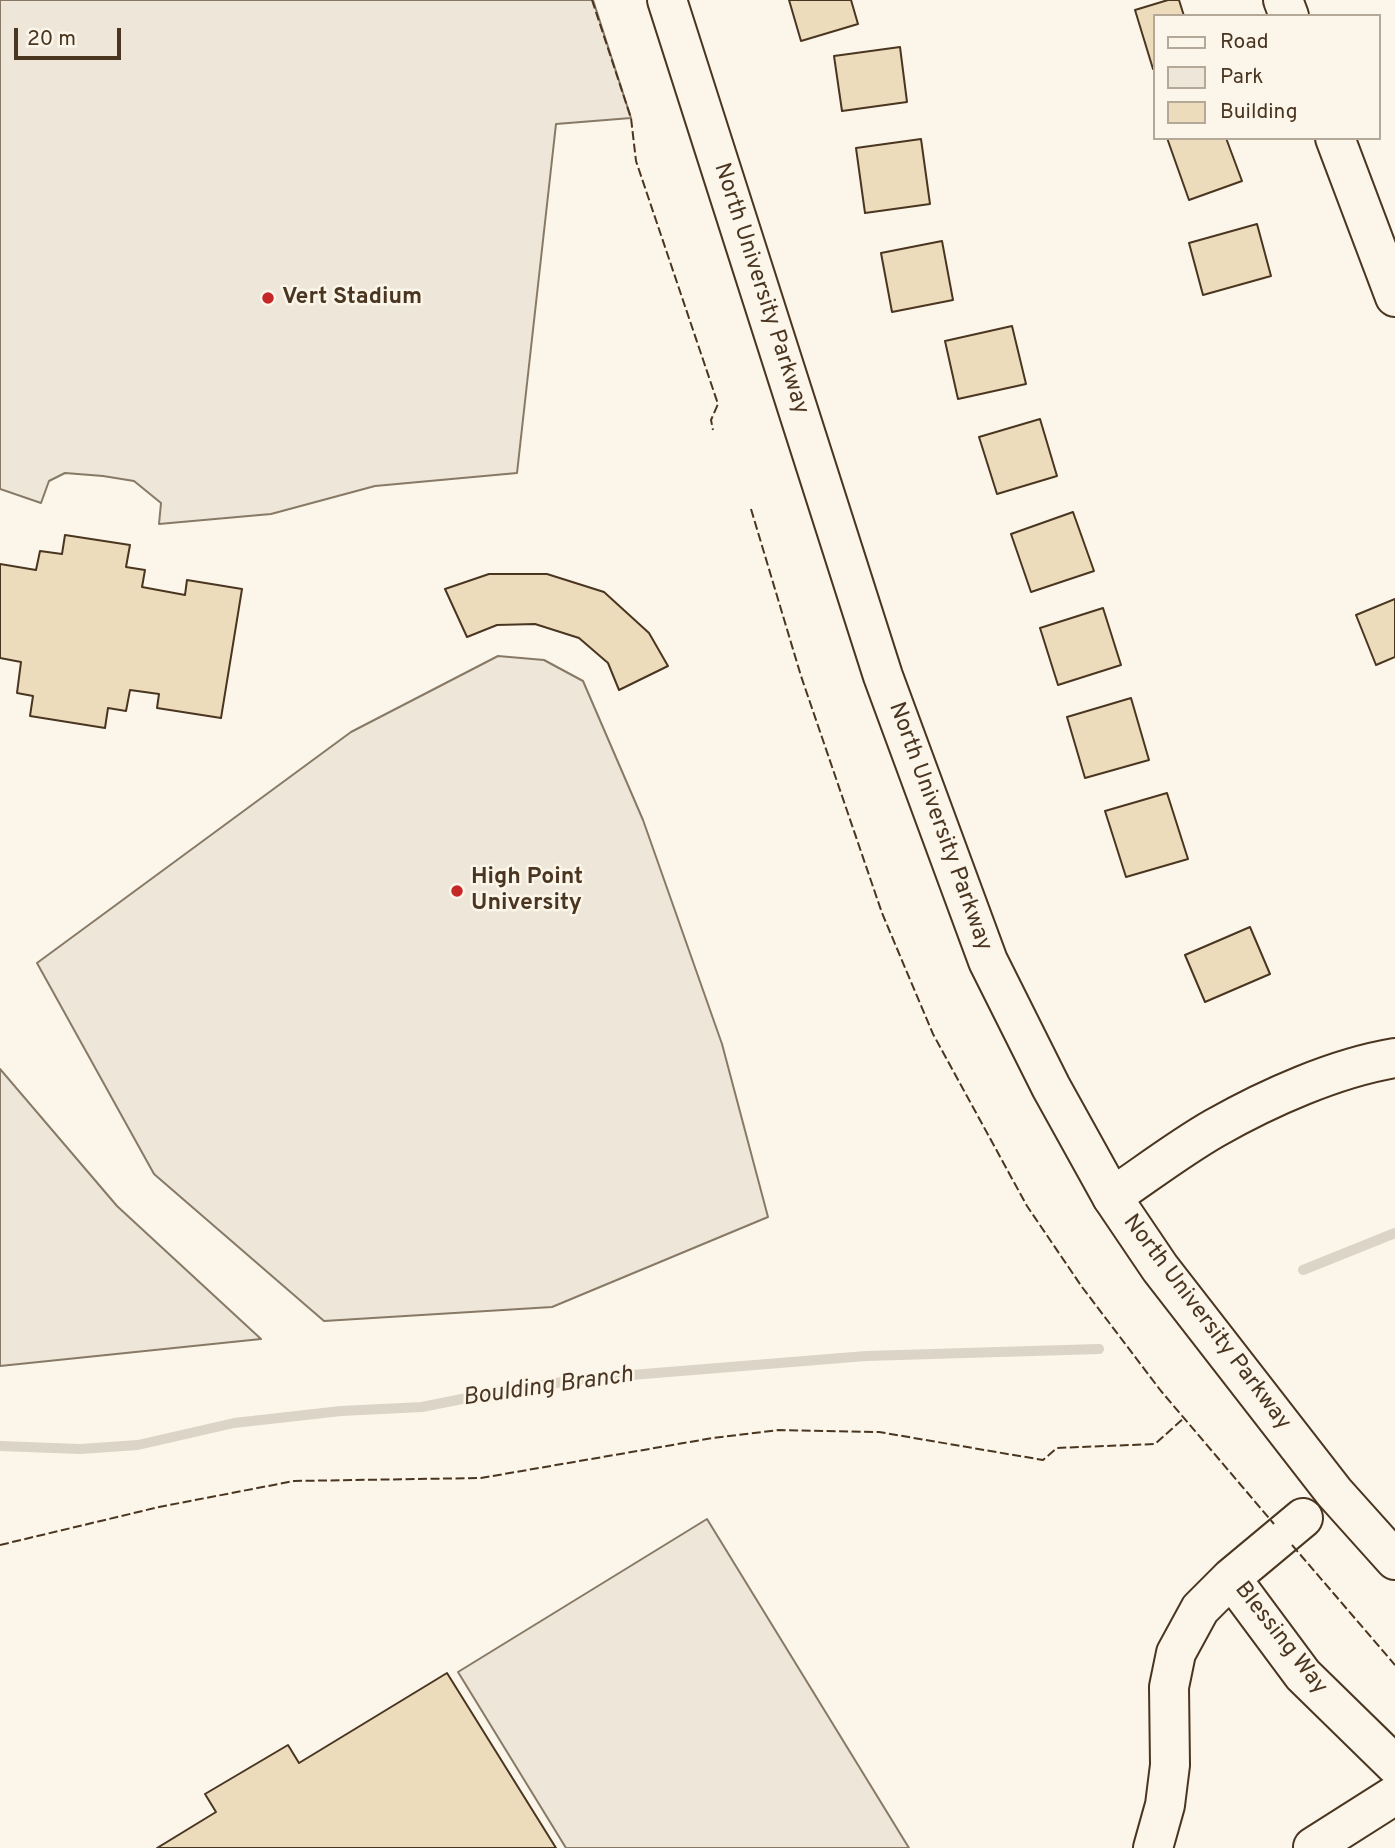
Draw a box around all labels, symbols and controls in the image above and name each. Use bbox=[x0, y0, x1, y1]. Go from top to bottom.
scale bar bbox=[18, 14, 124, 58]
legend bbox=[1154, 14, 1381, 140]
text: 20 m bbox=[27, 26, 76, 53]
text: Road bbox=[1220, 29, 1269, 56]
text: Park bbox=[1220, 64, 1263, 91]
text: Building bbox=[1220, 99, 1298, 126]
street label: North University Parkway bbox=[706, 160, 814, 418]
place label: Vert Stadium bbox=[282, 284, 422, 312]
marker: Vert Stadium bbox=[260, 290, 276, 306]
street label: North University Parkway bbox=[881, 699, 997, 955]
place label: High Point University bbox=[471, 864, 583, 918]
marker: High Point University bbox=[449, 883, 465, 899]
street label: North University Parkway bbox=[1116, 1210, 1296, 1436]
water label: Boulding Branch bbox=[461, 1362, 635, 1414]
street label: Blessing Way bbox=[1227, 1577, 1333, 1701]

